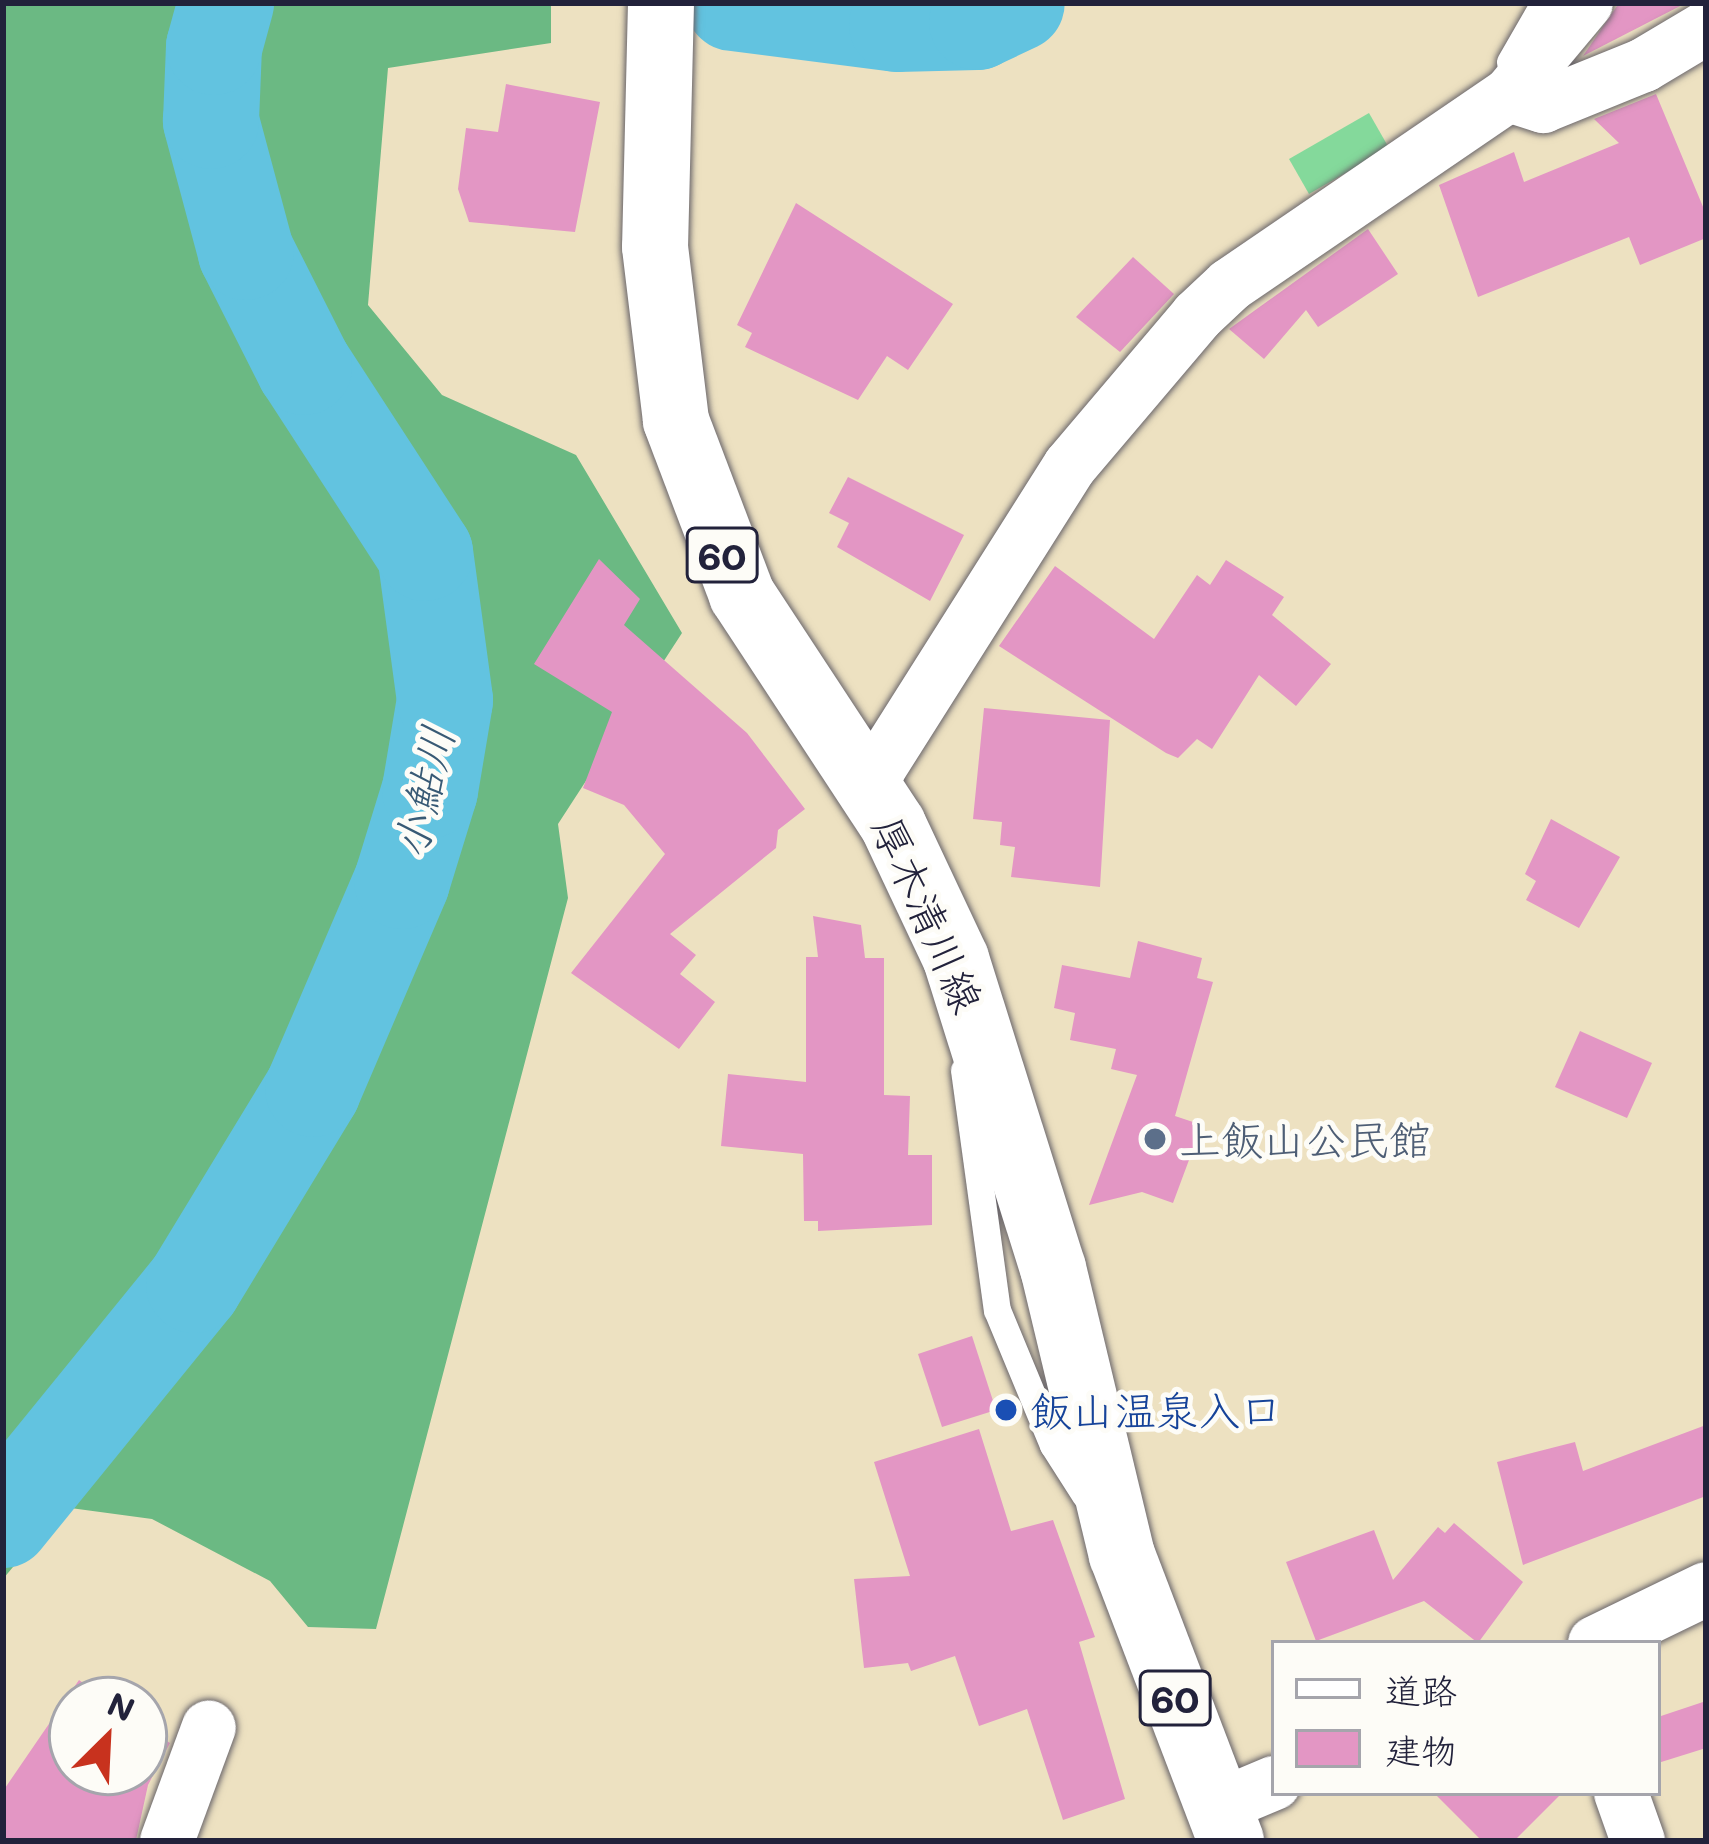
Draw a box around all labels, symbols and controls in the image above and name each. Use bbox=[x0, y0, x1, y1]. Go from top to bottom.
road number: 60 bbox=[683, 522, 761, 588]
water label: 小鮎川 bbox=[382, 720, 464, 864]
street label: 厚木清川線 bbox=[862, 808, 994, 1020]
place label: 上飯山公民館 bbox=[1179, 1114, 1431, 1164]
marker: 上飯山公民館 bbox=[1142, 1126, 1168, 1152]
place label: 飯山温泉入口 bbox=[1030, 1385, 1282, 1435]
marker: 飯山温泉入口 bbox=[993, 1397, 1019, 1423]
legend bbox=[1271, 1640, 1661, 1796]
road number: 60 bbox=[1136, 1665, 1214, 1731]
text: 道路 bbox=[1385, 1666, 1457, 1713]
north arrow bbox=[48, 1676, 168, 1796]
text: N bbox=[101, 1681, 142, 1730]
text: 建物 bbox=[1385, 1726, 1457, 1773]

